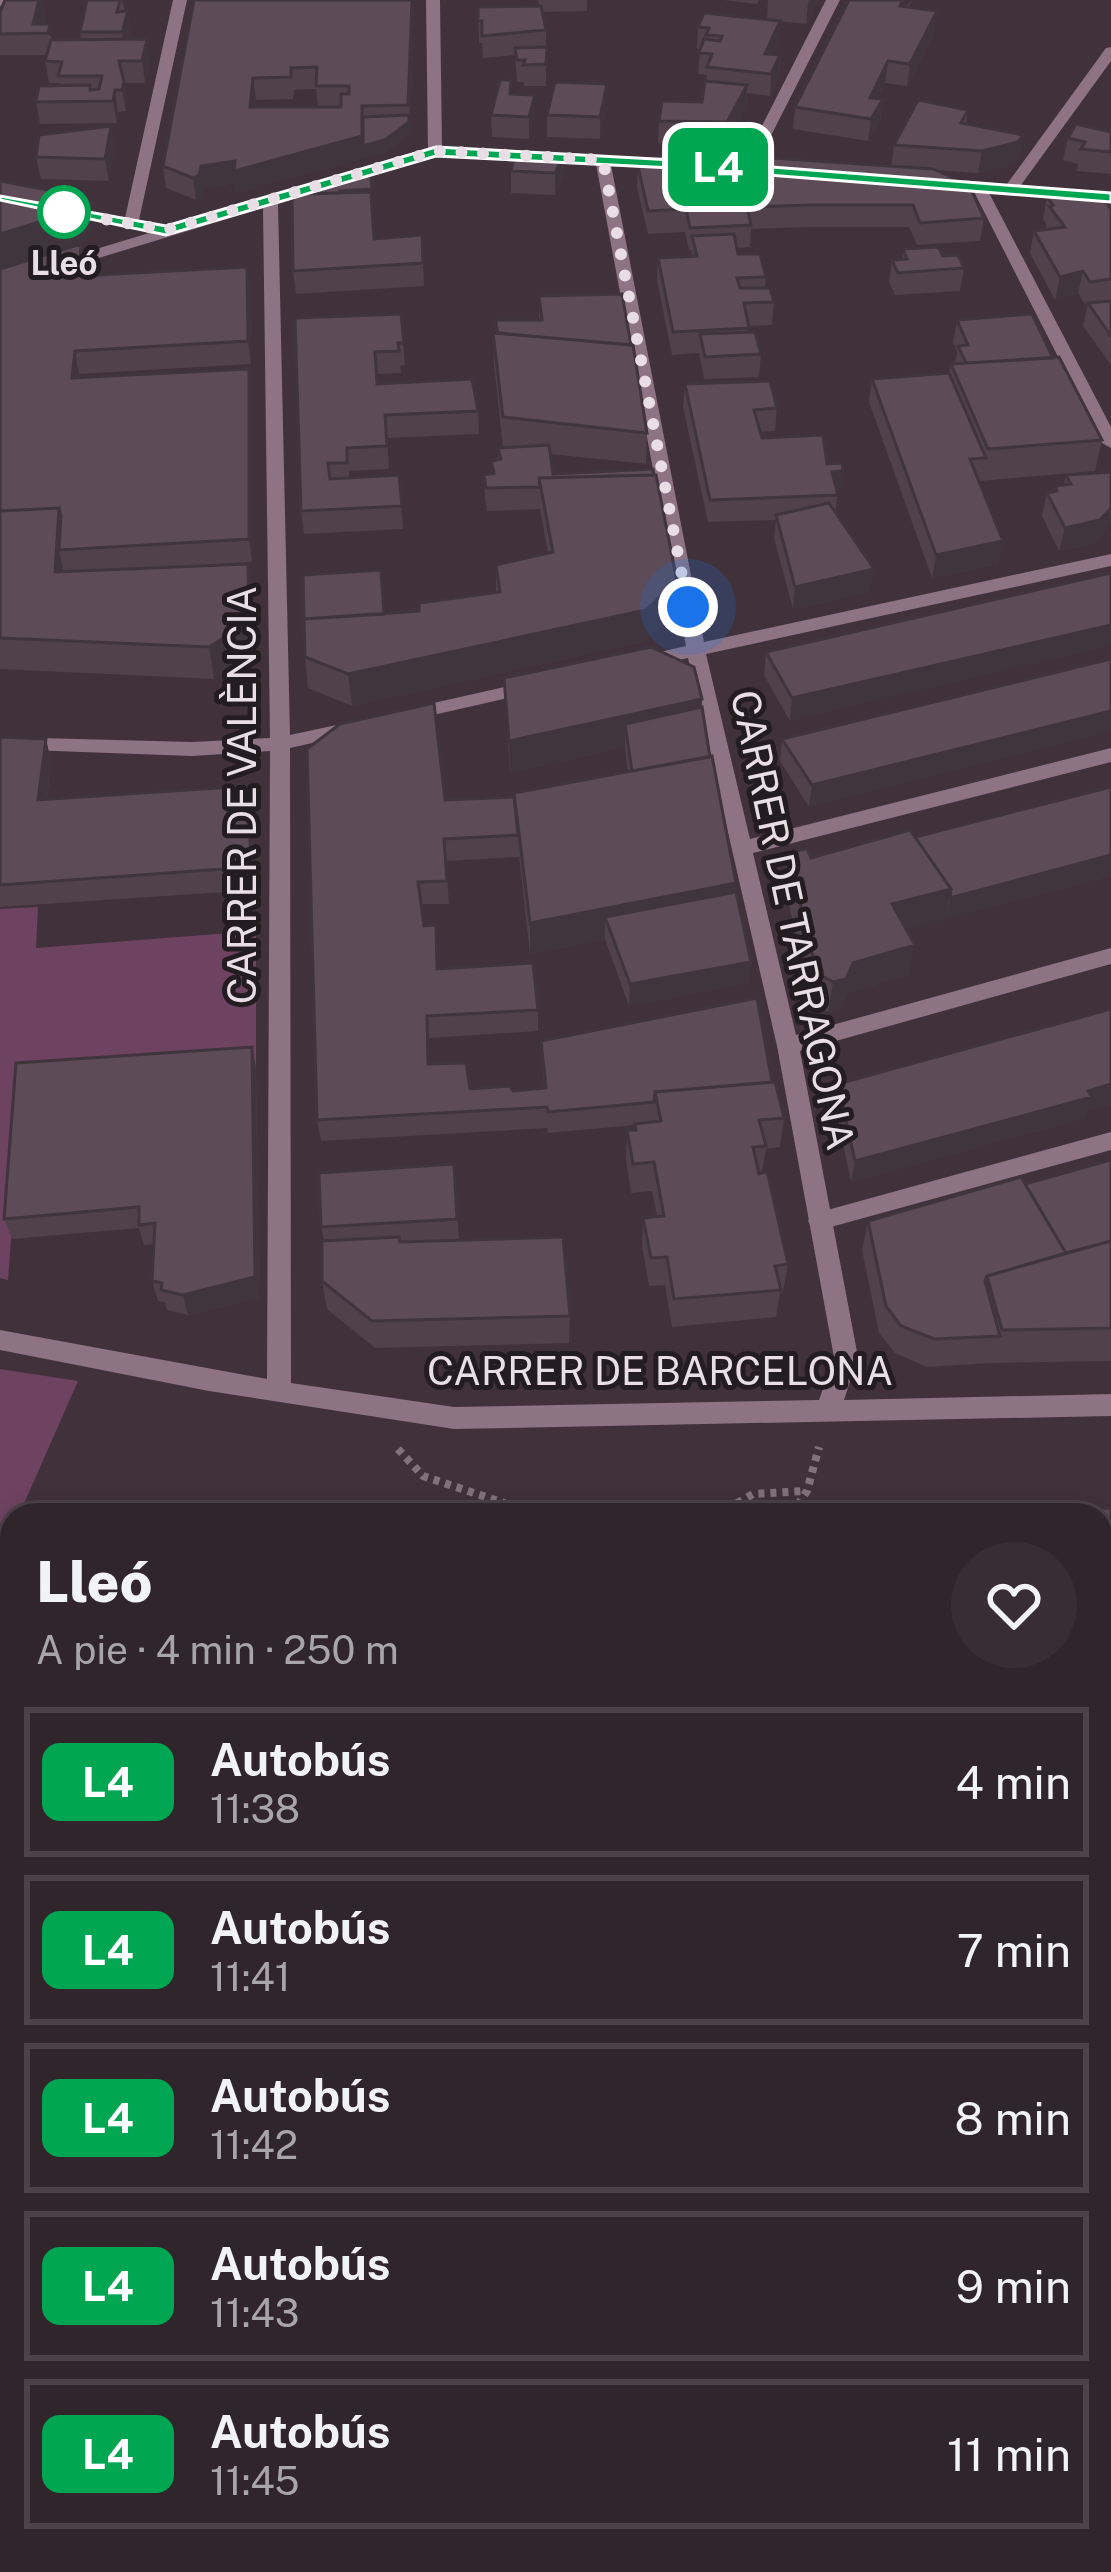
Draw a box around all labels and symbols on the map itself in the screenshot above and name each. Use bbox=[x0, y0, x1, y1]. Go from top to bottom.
line badge: L4 bbox=[664, 128, 772, 206]
marker: Lleó bbox=[39, 187, 89, 237]
place label: Lleó bbox=[31, 244, 97, 282]
your location bbox=[658, 577, 718, 637]
street label: CARRER DE VALÈNCIA bbox=[219, 586, 265, 1004]
street label: CARRER DE TARRAGONA bbox=[722, 686, 864, 1154]
street label: CARRER DE BARCELONA bbox=[427, 1348, 893, 1394]

